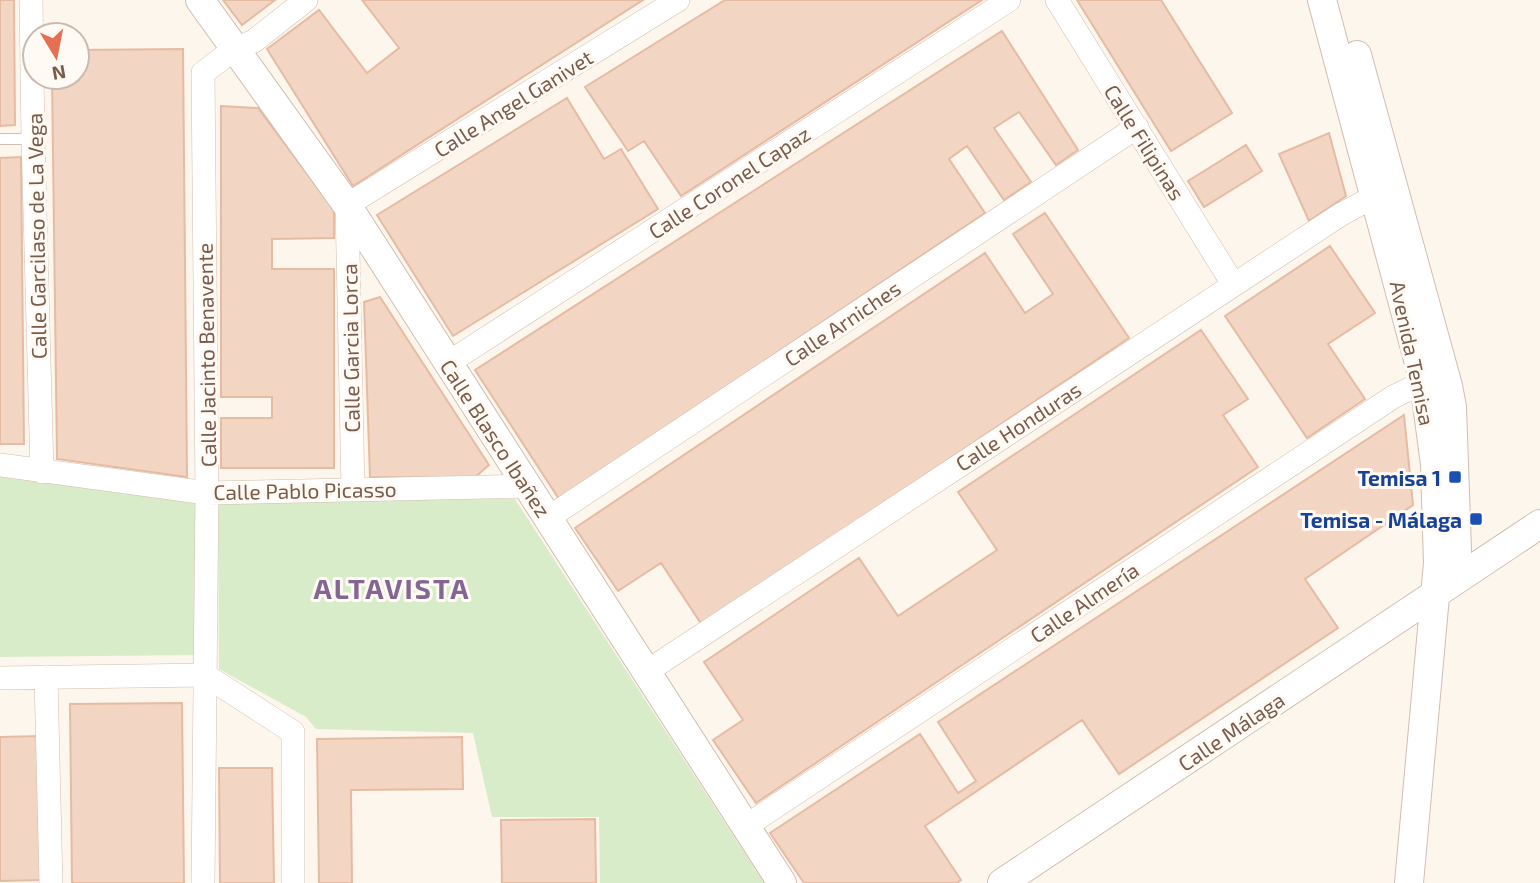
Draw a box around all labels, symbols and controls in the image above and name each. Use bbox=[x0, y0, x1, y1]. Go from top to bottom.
north arrow bbox=[21, 21, 91, 91]
street label: Calle Angel Ganivet bbox=[429, 44, 597, 162]
text: N bbox=[50, 61, 68, 86]
street label: Calle Filipinas bbox=[1100, 80, 1190, 204]
street label: Calle Garcilaso de La Vega bbox=[21, 113, 51, 359]
street label: Calle Coronel Capaz bbox=[643, 120, 815, 244]
street label: Calle Jacinto Benavente bbox=[192, 243, 220, 467]
street label: Calle Garcia Lorca bbox=[336, 263, 364, 433]
street label: Calle Arniches bbox=[779, 275, 905, 371]
street label: Avenida Temisa bbox=[1385, 278, 1441, 428]
street label: Calle Blasco Ibañez bbox=[436, 354, 556, 522]
street label: Calle Honduras bbox=[951, 376, 1085, 476]
place label: Temisa 1 bbox=[1358, 465, 1441, 490]
marker: Temisa 1 bbox=[1447, 469, 1463, 485]
street label: Calle Pablo Picasso bbox=[213, 476, 397, 504]
place label: Temisa - Málaga bbox=[1300, 507, 1462, 532]
marker: Temisa - Málaga bbox=[1468, 511, 1484, 527]
street label: Calle Almería bbox=[1025, 557, 1143, 647]
district label: ALTAVISTA bbox=[313, 571, 471, 605]
street label: Calle Málaga bbox=[1173, 686, 1289, 776]

